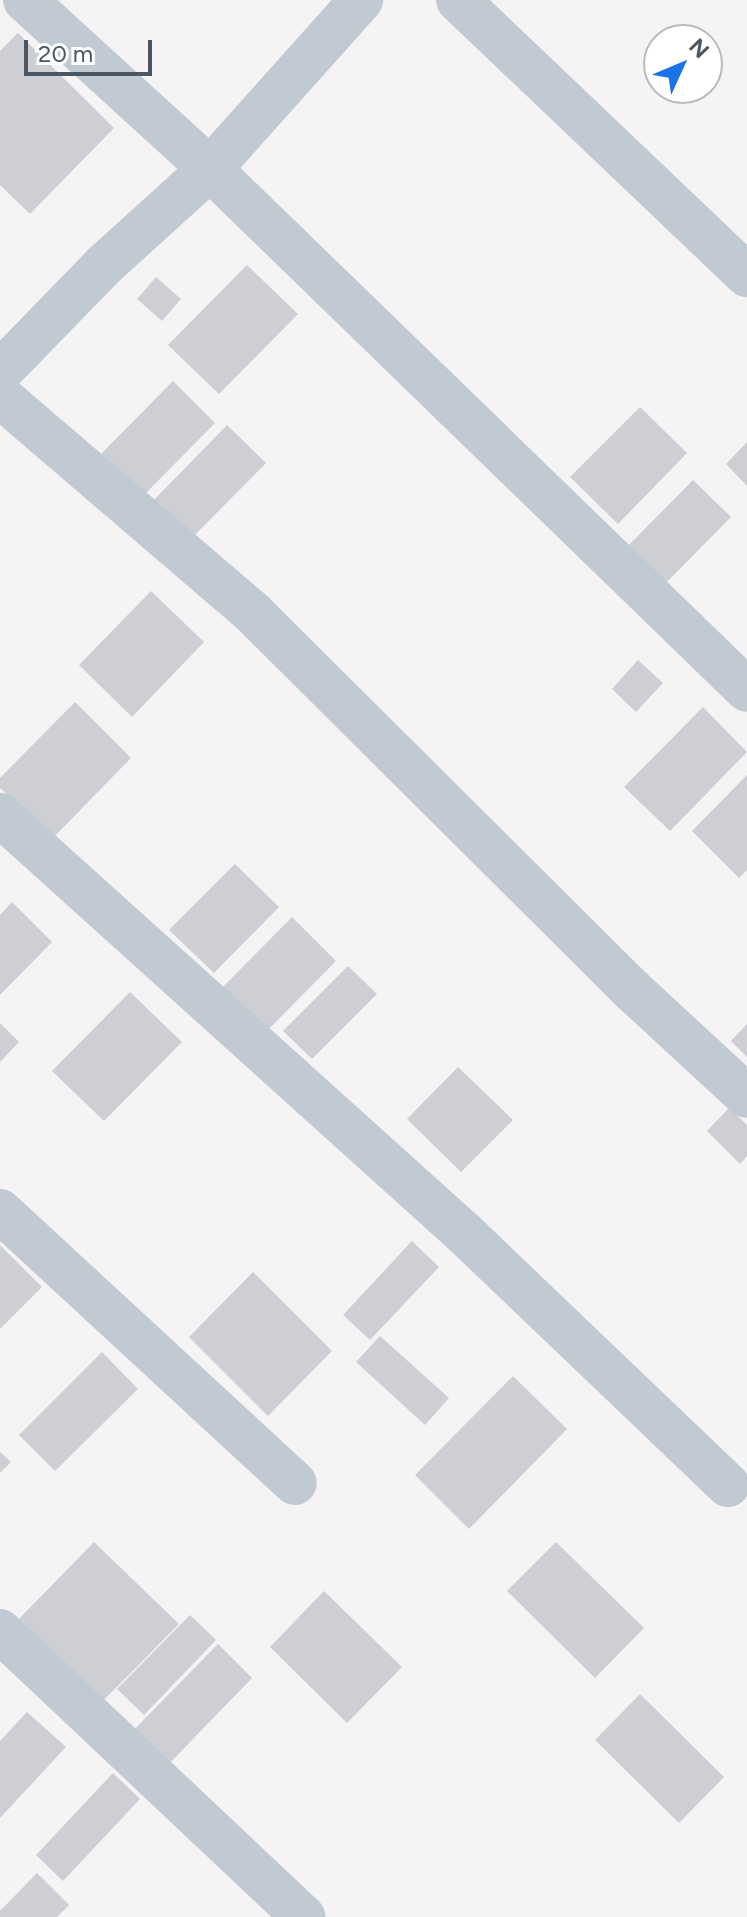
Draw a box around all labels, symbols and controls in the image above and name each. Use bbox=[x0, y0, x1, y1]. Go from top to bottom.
scale bar bbox=[28, 24, 156, 74]
north arrow bbox=[643, 24, 723, 104]
text: N bbox=[684, 33, 715, 64]
text: 20 m bbox=[38, 39, 93, 68]

